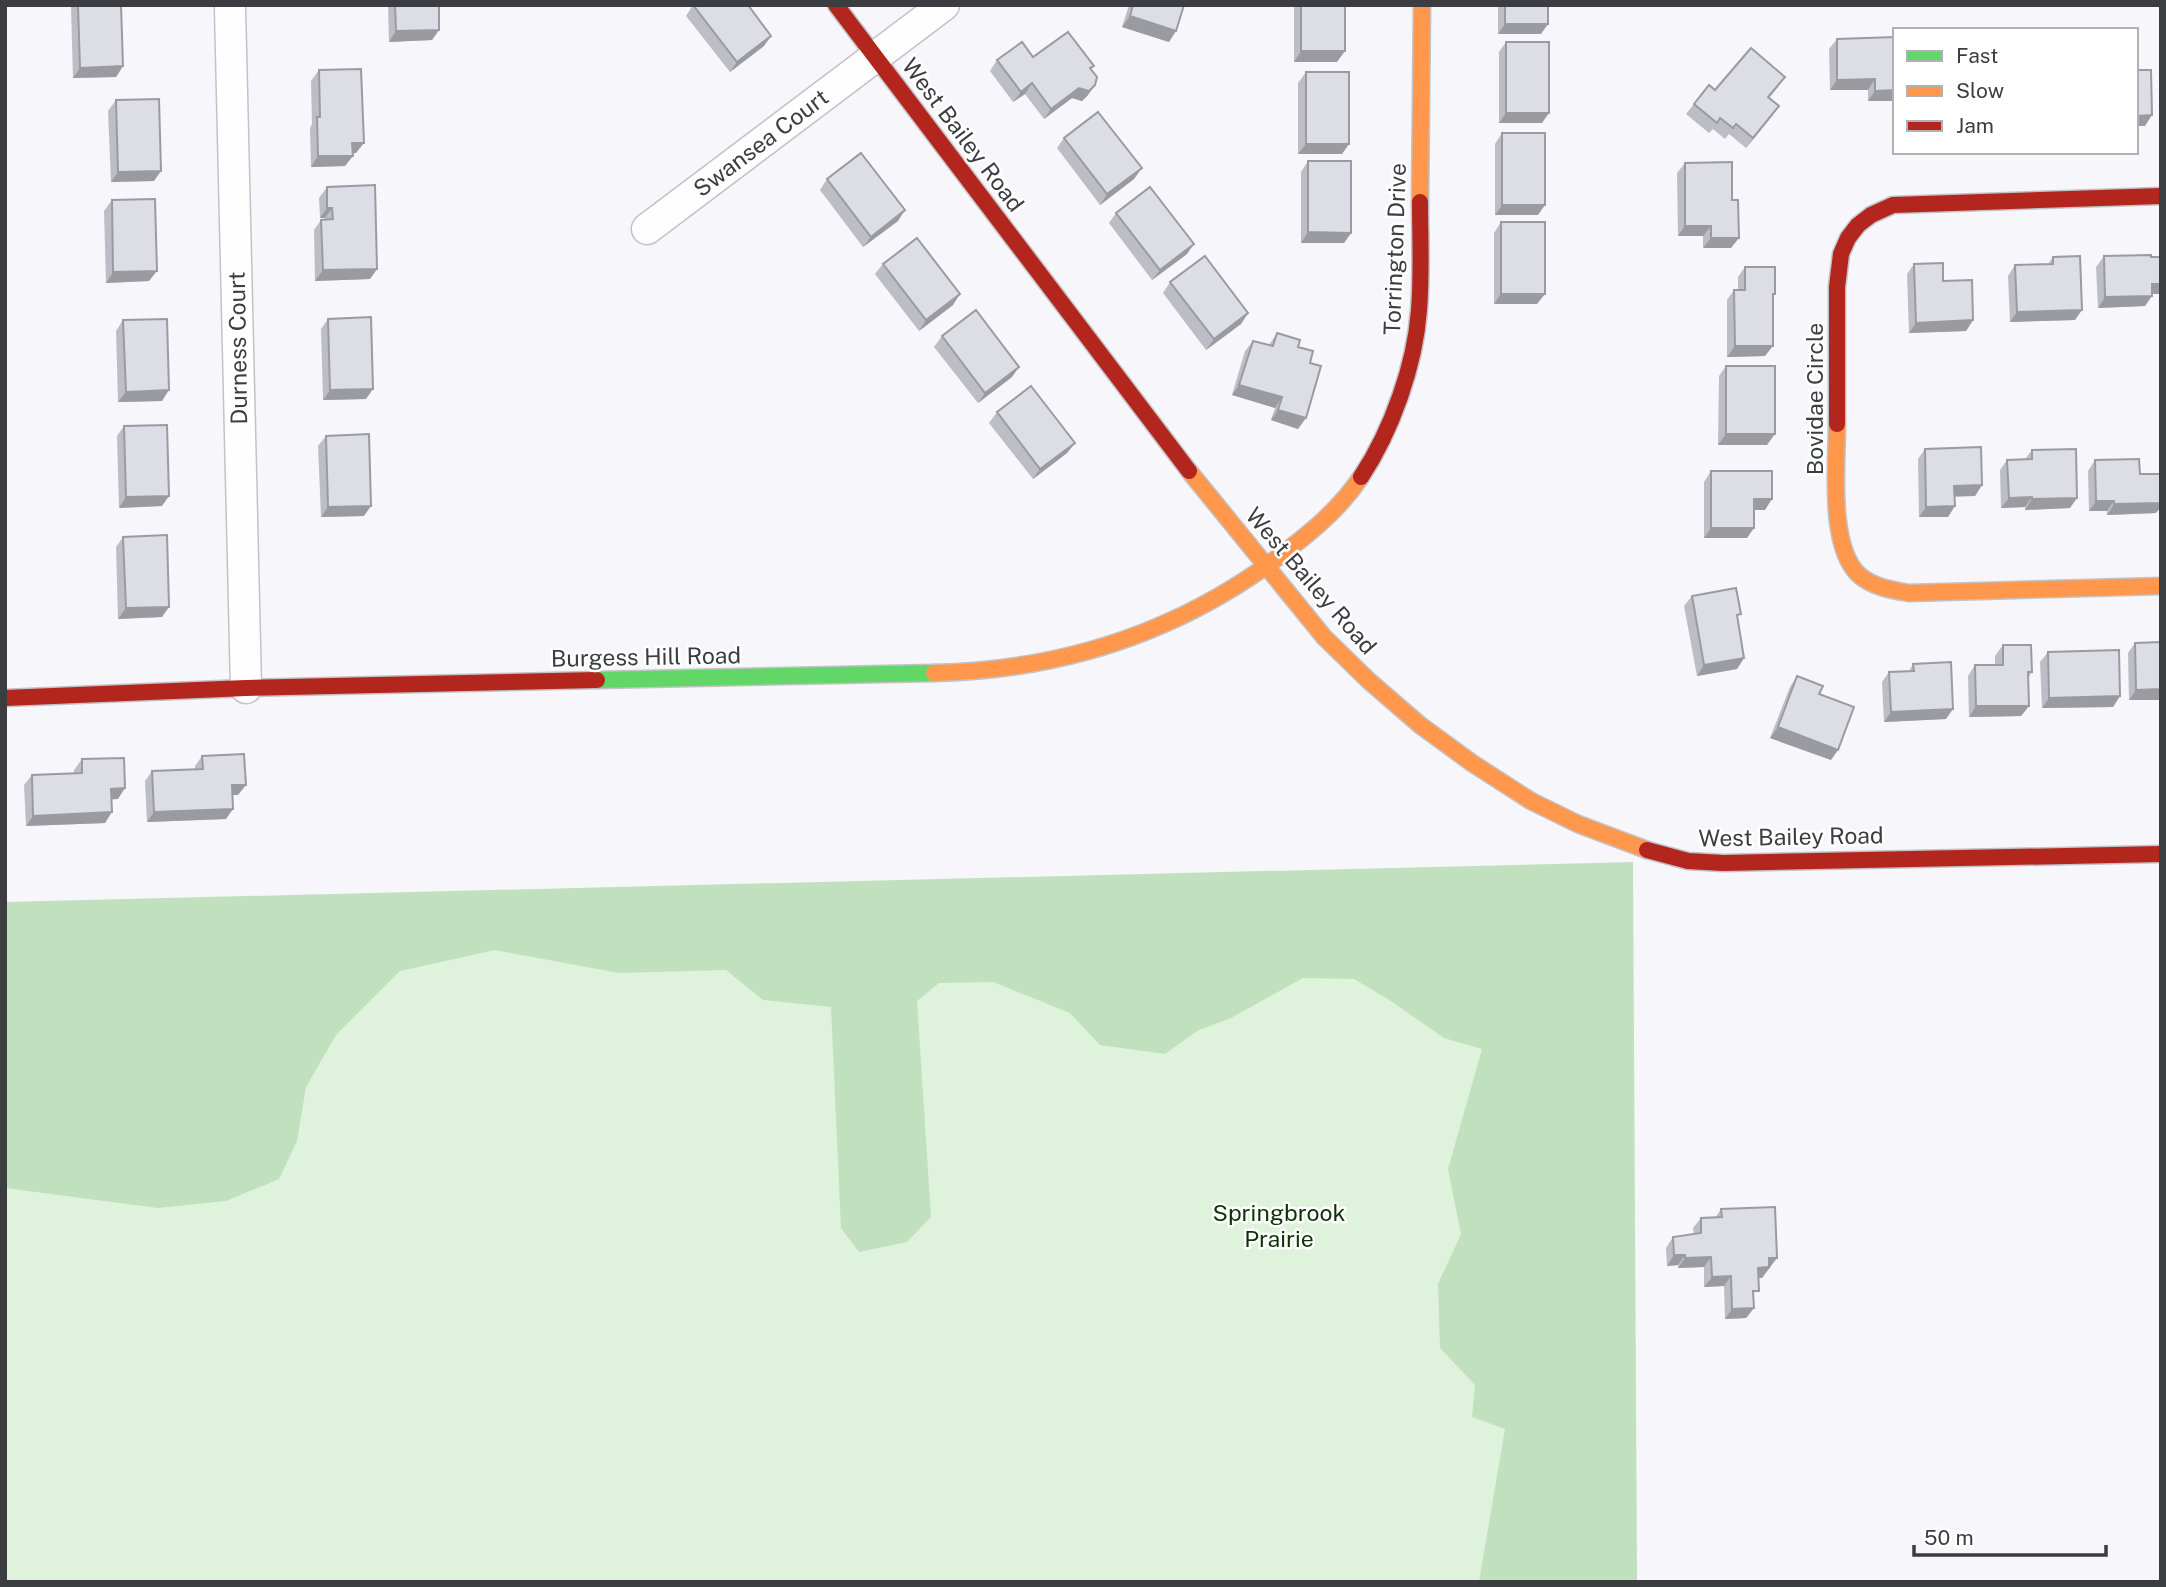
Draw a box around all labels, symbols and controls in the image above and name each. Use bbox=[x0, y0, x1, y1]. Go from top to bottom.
legend bbox=[1893, 28, 2138, 154]
text: Fast bbox=[1956, 43, 1998, 68]
street label: West Bailey Road bbox=[897, 53, 1030, 217]
text: Slow bbox=[1956, 78, 2004, 103]
street label: Swansea Court bbox=[688, 83, 833, 202]
text: Jam bbox=[1956, 113, 1994, 138]
street label: Torrington Drive bbox=[1378, 163, 1411, 335]
street label: Durness Court bbox=[223, 271, 252, 425]
street label: Bovidae Circle bbox=[1801, 323, 1828, 475]
street label: West Bailey Road bbox=[1240, 502, 1382, 659]
street label: Burgess Hill Road bbox=[551, 641, 741, 672]
street label: West Bailey Road bbox=[1698, 821, 1884, 852]
park label: Springbrook Prairie bbox=[1213, 1199, 1346, 1252]
scale bar bbox=[1914, 1514, 2106, 1558]
text: 50 m bbox=[1924, 1525, 1974, 1550]

